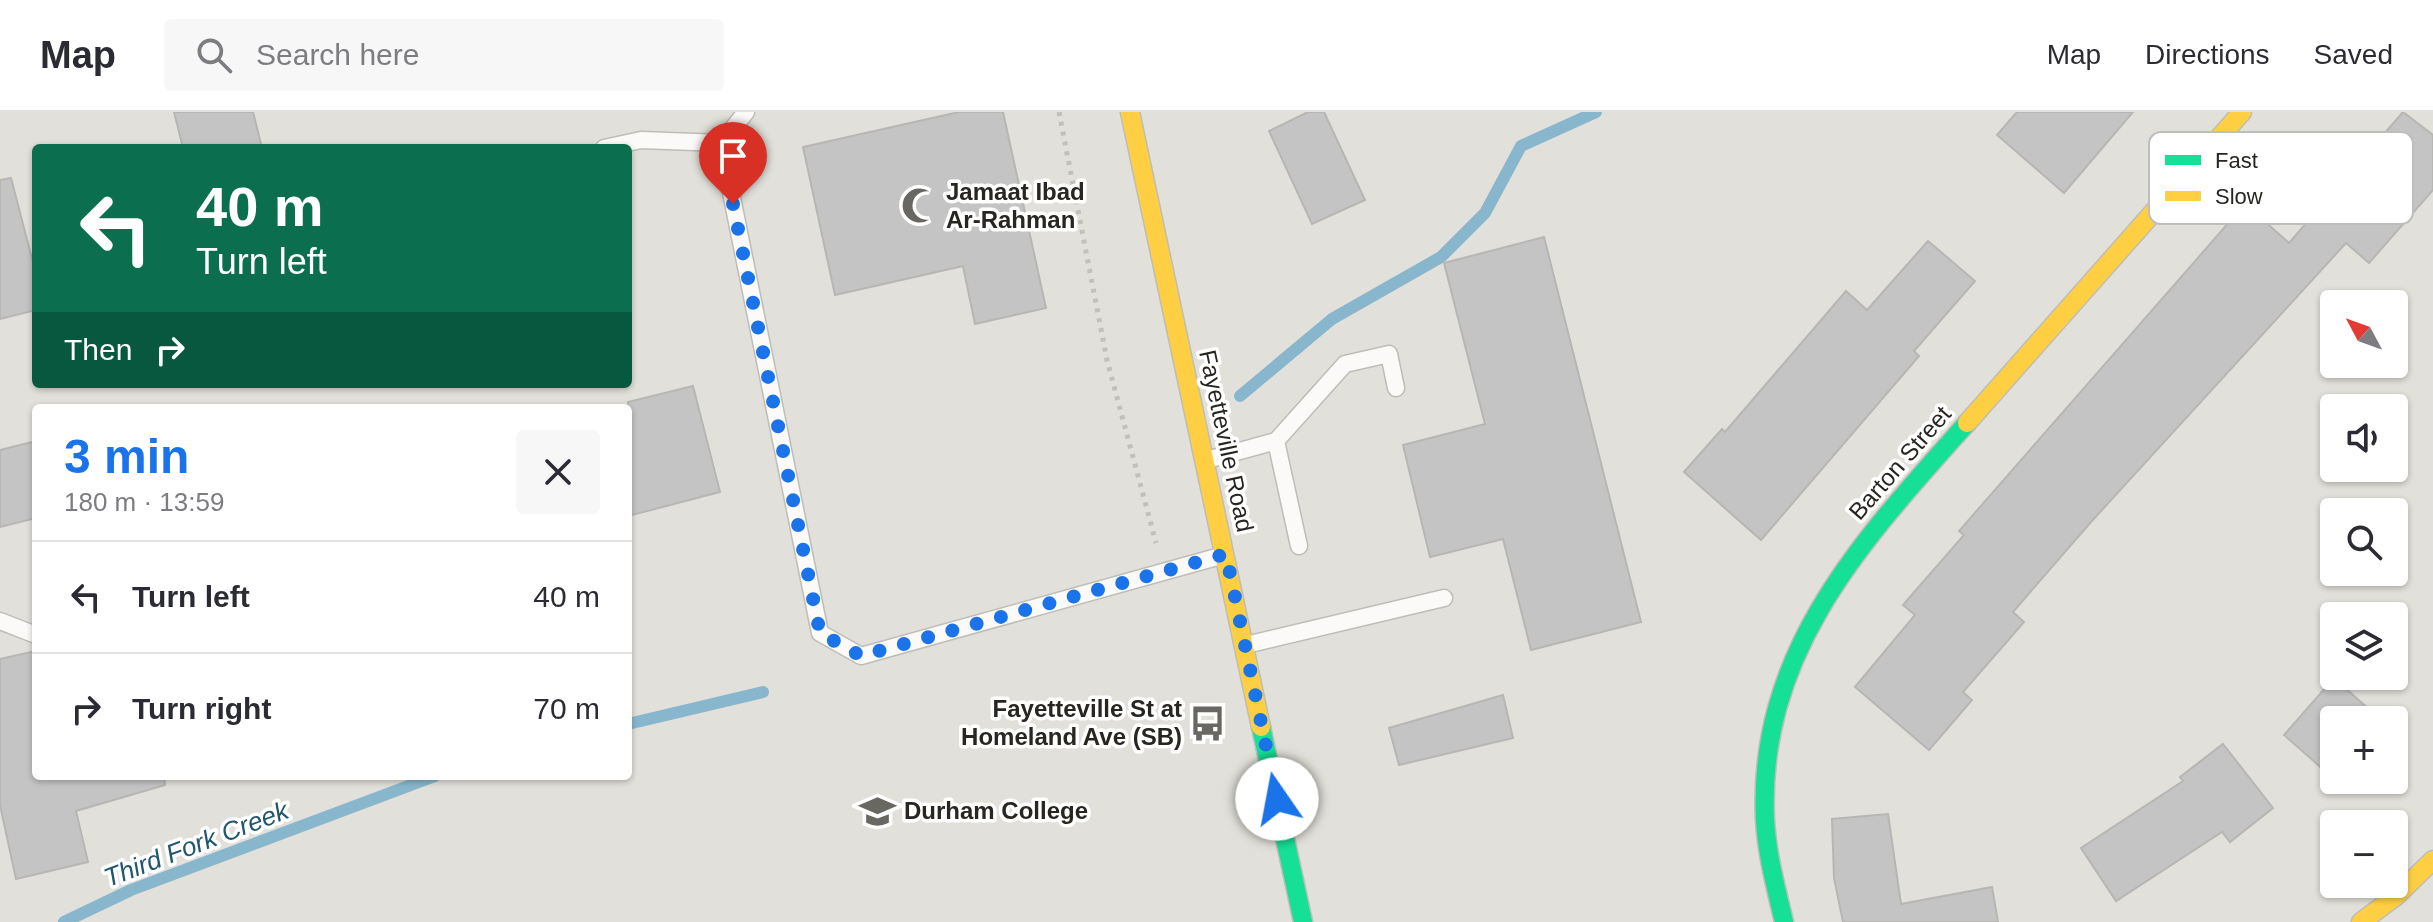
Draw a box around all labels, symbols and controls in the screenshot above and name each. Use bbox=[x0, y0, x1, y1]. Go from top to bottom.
search box bbox=[164, 19, 724, 91]
icon: search bbox=[192, 33, 236, 77]
text: Map bbox=[40, 34, 116, 76]
text: Search here bbox=[256, 38, 419, 71]
text: Map bbox=[2047, 39, 2101, 70]
text: Directions bbox=[2145, 39, 2270, 70]
text: Saved bbox=[2314, 39, 2393, 70]
pin bbox=[699, 122, 767, 204]
legend bbox=[2149, 132, 2413, 224]
icon: arrive bbox=[711, 134, 755, 178]
text: Fast bbox=[2215, 148, 2258, 173]
text: 40 m bbox=[196, 175, 324, 238]
icon: left bbox=[64, 176, 168, 280]
place label: Jamaat Ibad Ar-Rahman bbox=[946, 178, 1085, 233]
text: Slow bbox=[2215, 184, 2263, 209]
mosque icon: Jamaat Ibad Ar-Rahman bbox=[901, 187, 939, 225]
text: Turn left bbox=[196, 241, 327, 282]
north arrow bbox=[2320, 290, 2408, 378]
map controls bbox=[2320, 290, 2408, 898]
icon: right bbox=[148, 328, 192, 372]
text: Then bbox=[64, 333, 132, 366]
street label: Fayetteville Road bbox=[1194, 347, 1259, 534]
button: sound bbox=[2320, 394, 2408, 482]
street label: Barton Street bbox=[1843, 400, 1956, 525]
text: 3 min bbox=[64, 430, 189, 483]
button: close bbox=[516, 430, 600, 514]
text: 180 m · 13:59 bbox=[64, 487, 224, 517]
button: search bbox=[2320, 498, 2408, 586]
icon: left bbox=[64, 575, 108, 619]
text: Turn left bbox=[132, 580, 250, 613]
text: 40 m bbox=[533, 580, 600, 613]
button: layers bbox=[2320, 602, 2408, 690]
icon: right bbox=[64, 687, 108, 731]
text: Turn right bbox=[132, 692, 271, 725]
text: 70 m bbox=[533, 692, 600, 725]
place label: Fayetteville St at Homeland Ave (SB) bbox=[961, 695, 1182, 750]
bus stop icon: Fayetteville St at Homeland Ave (SB) bbox=[1189, 704, 1227, 742]
button: + bbox=[2320, 706, 2408, 794]
position arrow bbox=[1235, 757, 1319, 841]
school or university icon: Durham College bbox=[859, 792, 897, 830]
water label: Third Fork Creek bbox=[100, 794, 294, 893]
place label: Durham College bbox=[904, 797, 1088, 824]
button: − bbox=[2320, 810, 2408, 898]

